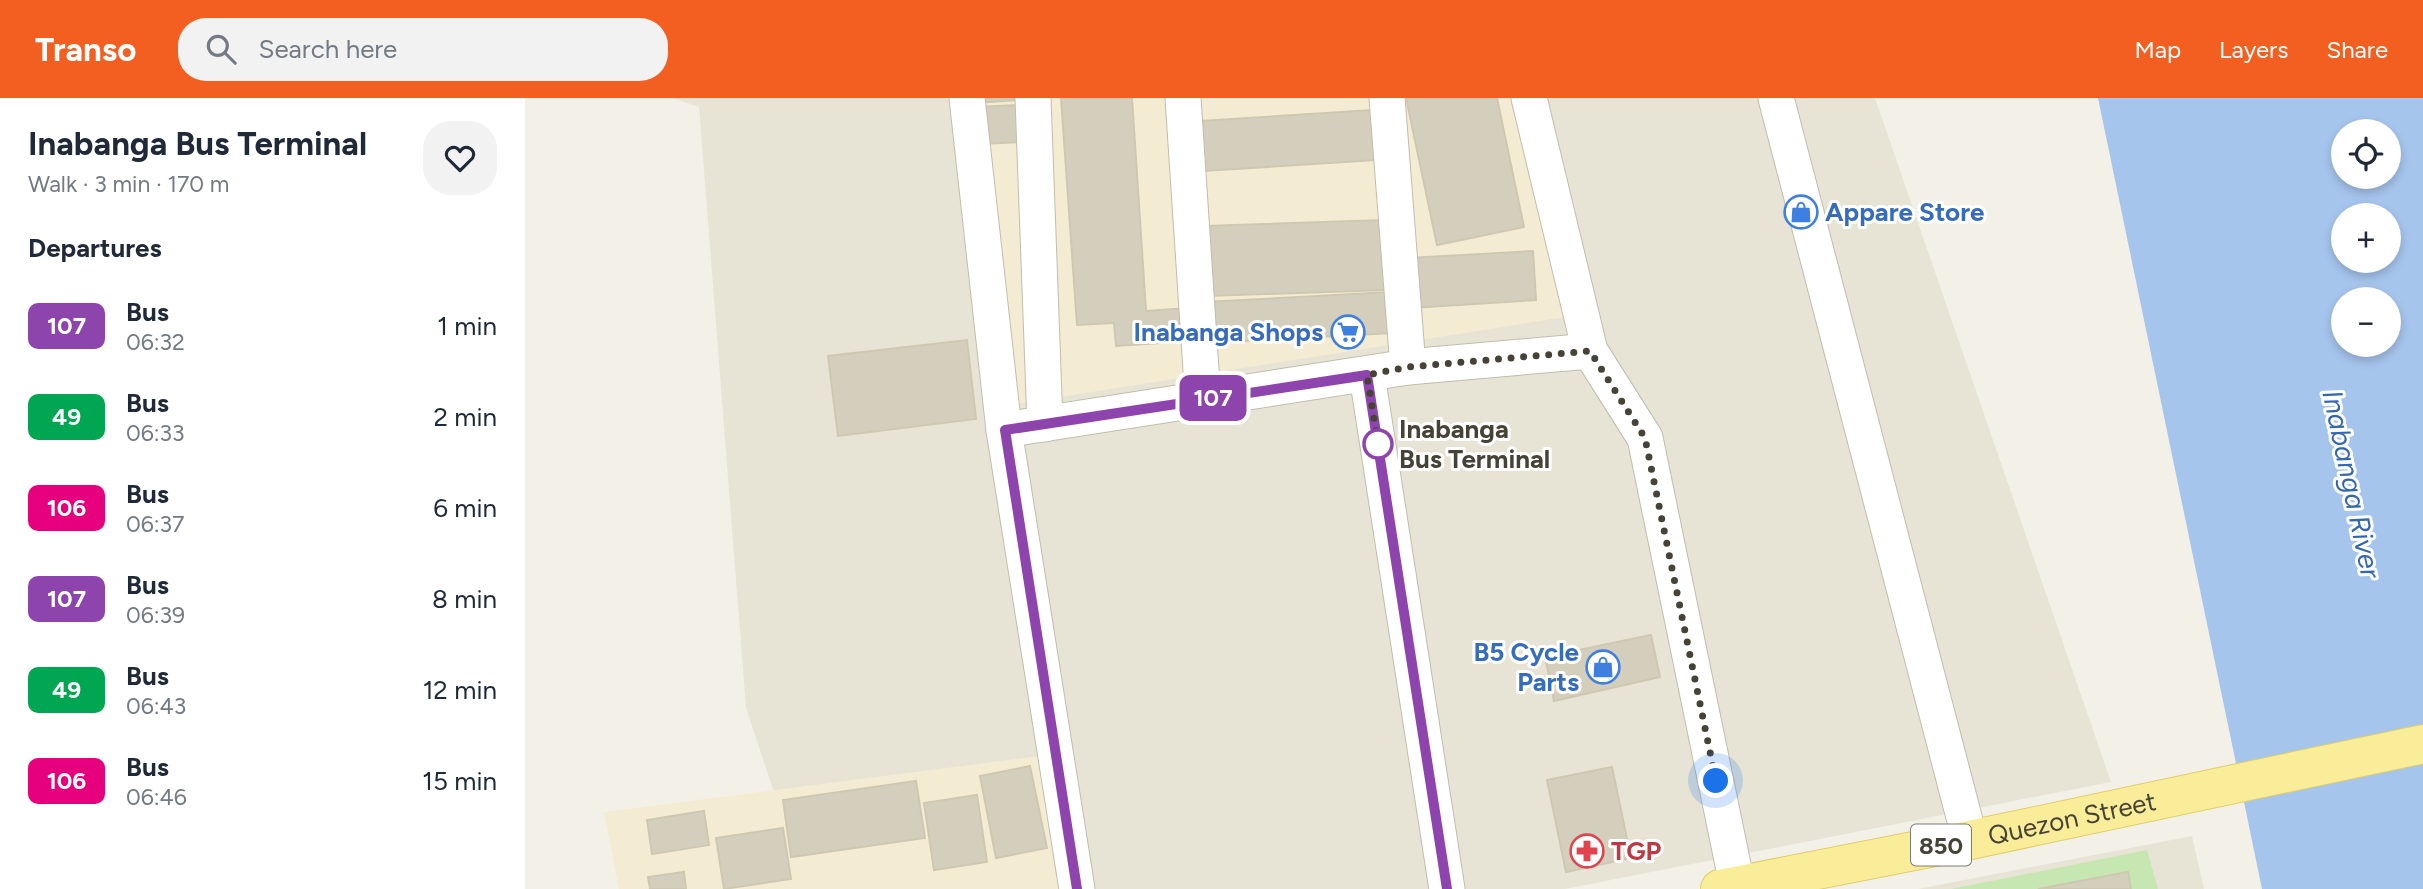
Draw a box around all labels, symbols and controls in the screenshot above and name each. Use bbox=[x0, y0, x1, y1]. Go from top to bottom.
search box bbox=[178, 18, 668, 81]
text: Transo bbox=[35, 30, 136, 69]
icon: search bbox=[202, 30, 240, 68]
text: Search here bbox=[258, 33, 397, 65]
text: Map bbox=[2134, 35, 2181, 64]
text: Layers bbox=[2219, 35, 2288, 64]
text: Share bbox=[2326, 35, 2388, 64]
map controls bbox=[2331, 119, 2401, 357]
button: locate bbox=[2331, 119, 2401, 189]
button: heart bbox=[423, 121, 497, 195]
text: Inabanga Bus Terminal bbox=[28, 124, 367, 163]
text: Walk · 3 min · 170 m bbox=[28, 170, 229, 198]
shop icon: Appare Store bbox=[1782, 193, 1820, 231]
place label: Appare Store bbox=[1825, 196, 1984, 228]
button: + bbox=[2331, 203, 2401, 273]
text: Departures bbox=[28, 232, 162, 264]
button: − bbox=[2331, 287, 2401, 357]
text: Bus bbox=[126, 296, 169, 328]
text: 1 min bbox=[437, 310, 497, 342]
text: 107 bbox=[47, 311, 86, 340]
supermarket icon: Inabanga Shops bbox=[1329, 313, 1367, 351]
place label: Inabanga Shops bbox=[1134, 316, 1323, 348]
text: 06:32 bbox=[126, 328, 185, 356]
line badge: 107 bbox=[1173, 375, 1253, 421]
text: 107 bbox=[1193, 383, 1233, 412]
text: Bus bbox=[126, 387, 169, 419]
water label: Inabanga River bbox=[2316, 387, 2389, 582]
text: 2 min bbox=[433, 401, 497, 433]
text: 49 bbox=[52, 402, 81, 431]
place label: Inabanga Bus Terminal bbox=[1399, 413, 1550, 475]
text: 06:33 bbox=[126, 419, 185, 447]
marker: Inabanga Bus Terminal bbox=[1363, 429, 1393, 459]
text: Bus bbox=[126, 478, 169, 510]
text: 6 min bbox=[433, 492, 497, 524]
text: 106 bbox=[47, 493, 86, 522]
text: 06:37 bbox=[126, 510, 184, 538]
text: Bus bbox=[126, 569, 169, 601]
text: 8 min bbox=[432, 583, 497, 615]
text: 107 bbox=[47, 584, 86, 613]
text: 06:39 bbox=[126, 601, 185, 629]
place label: B5 Cycle Parts bbox=[1473, 636, 1579, 698]
shop icon: B5 Cycle Parts bbox=[1584, 648, 1622, 686]
text: Bus bbox=[126, 660, 169, 692]
text: 12 min bbox=[423, 674, 497, 706]
text: 49 bbox=[52, 675, 81, 704]
text: 06:43 bbox=[126, 692, 186, 720]
text: Bus bbox=[126, 751, 169, 783]
your location bbox=[1698, 763, 1733, 798]
text: 15 min bbox=[422, 765, 497, 797]
text: 106 bbox=[47, 766, 86, 795]
text: 06:46 bbox=[126, 783, 187, 811]
street label: Quezon Street bbox=[1985, 785, 2159, 852]
road number: 850 bbox=[1911, 824, 1971, 866]
pharmacy icon: TGP bbox=[1568, 832, 1606, 870]
place label: TGP bbox=[1611, 835, 1662, 867]

